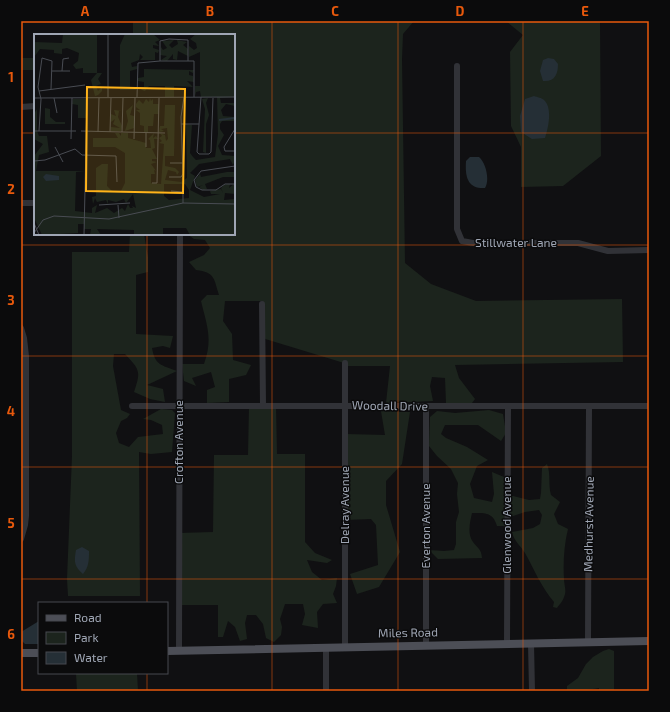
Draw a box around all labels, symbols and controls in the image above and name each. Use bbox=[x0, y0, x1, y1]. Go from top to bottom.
text: A bbox=[81, 3, 90, 19]
text: B bbox=[206, 3, 214, 19]
text: C bbox=[331, 3, 339, 19]
text: D bbox=[456, 3, 465, 19]
text: E bbox=[581, 3, 589, 19]
inset map bbox=[34, 34, 235, 235]
text: 1 bbox=[8, 69, 14, 85]
text: 2 bbox=[7, 181, 15, 197]
street label: Stillwater Lane bbox=[475, 235, 557, 249]
text: 3 bbox=[7, 292, 15, 308]
street label: Woodall Drive bbox=[352, 397, 428, 413]
street label: Crofton Avenue bbox=[171, 400, 185, 484]
text: 4 bbox=[7, 403, 15, 419]
street label: Delray Avenue bbox=[337, 466, 351, 544]
street label: Glenwood Avenue bbox=[499, 476, 513, 574]
street label: Medhurst Avenue bbox=[580, 476, 596, 572]
street label: Everton Avenue bbox=[418, 483, 432, 569]
text: 5 bbox=[7, 515, 15, 531]
legend bbox=[38, 602, 168, 674]
text: Road bbox=[74, 610, 102, 624]
street label: Miles Road bbox=[378, 624, 438, 640]
text: 6 bbox=[7, 626, 15, 642]
text: Park bbox=[74, 630, 99, 644]
text: Water bbox=[74, 650, 108, 664]

